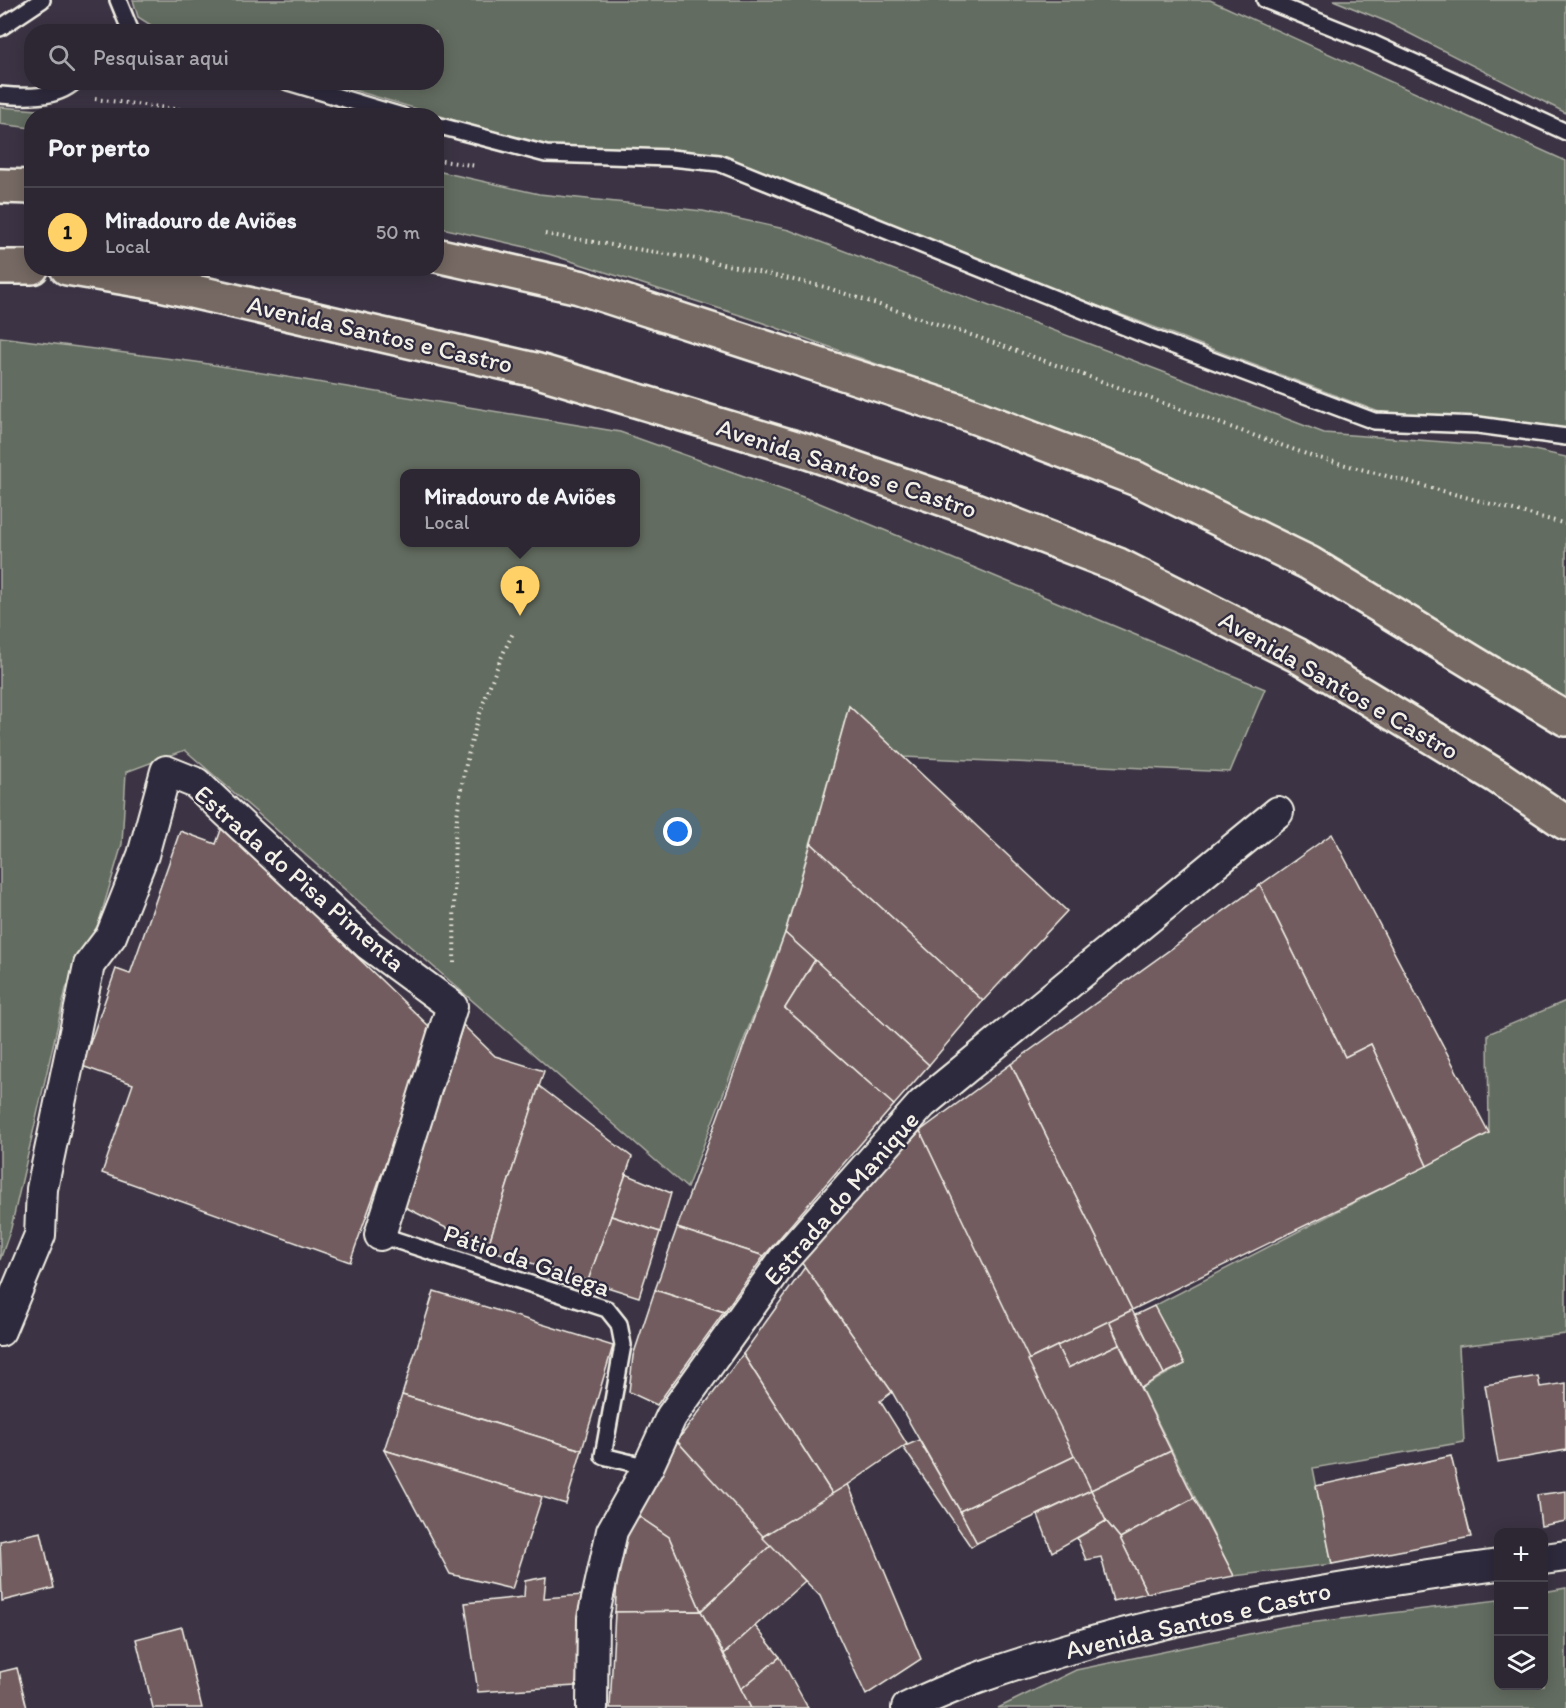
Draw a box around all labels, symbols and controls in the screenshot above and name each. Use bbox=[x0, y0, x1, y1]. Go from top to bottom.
search box bbox=[24, 24, 444, 90]
icon: search bbox=[45, 41, 78, 74]
text: Pesquisar aqui bbox=[93, 44, 229, 71]
text: Por perto bbox=[48, 131, 150, 163]
text: Miradouro de Aviões bbox=[105, 207, 297, 234]
text: 1 bbox=[63, 220, 72, 244]
text: 50 m bbox=[376, 220, 420, 244]
text: Local bbox=[105, 234, 150, 258]
street label: Avenida Santos e Castro bbox=[244, 288, 516, 380]
street label: Avenida Santos e Castro bbox=[713, 411, 981, 525]
popup bbox=[400, 469, 640, 547]
text: Miradouro de Aviões bbox=[424, 483, 616, 510]
text: Local bbox=[424, 510, 469, 534]
pin: 1 bbox=[500, 566, 540, 616]
street label: Avenida Santos e Castro bbox=[1213, 603, 1465, 767]
street label: Estrada do Pisa Pimenta bbox=[188, 778, 412, 979]
your location bbox=[663, 817, 692, 846]
street label: Estrada do Manique bbox=[756, 1104, 926, 1292]
street label: Pátio da Galega bbox=[439, 1217, 615, 1304]
map controls bbox=[1494, 1528, 1548, 1690]
button: + bbox=[1494, 1528, 1548, 1582]
street label: Avenida Santos e Castro bbox=[1062, 1574, 1334, 1666]
button: − bbox=[1494, 1582, 1548, 1636]
button: layers bbox=[1494, 1636, 1548, 1690]

